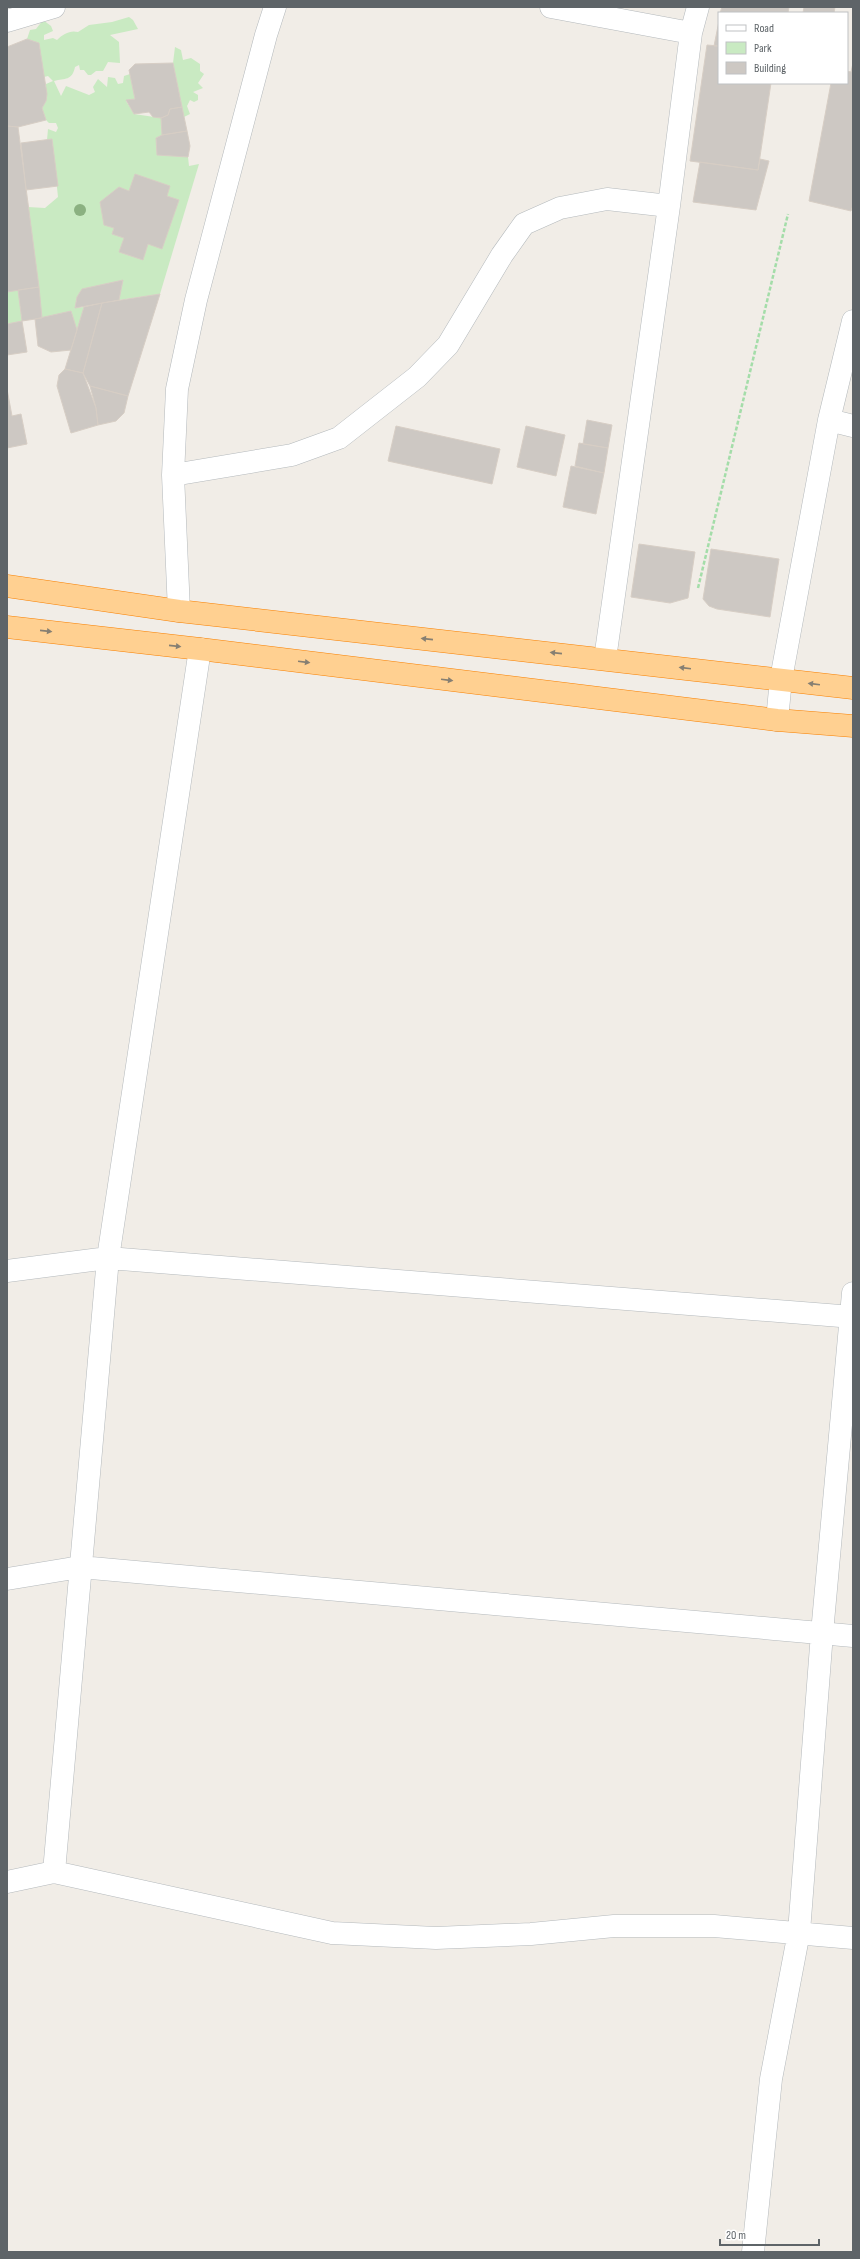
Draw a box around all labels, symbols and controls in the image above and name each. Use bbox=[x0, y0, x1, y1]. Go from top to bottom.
legend bbox=[718, 12, 848, 84]
text: Road bbox=[754, 21, 774, 36]
text: Park bbox=[754, 41, 772, 56]
text: Building bbox=[754, 61, 786, 76]
one-way arrow bbox=[40, 628, 52, 635]
one-way arrow bbox=[421, 635, 433, 642]
one-way arrow bbox=[169, 643, 181, 649]
one-way arrow bbox=[550, 650, 562, 656]
one-way arrow bbox=[298, 659, 310, 665]
one-way arrow bbox=[679, 665, 691, 671]
one-way arrow bbox=[441, 677, 453, 683]
one-way arrow bbox=[808, 680, 820, 687]
scale bar bbox=[720, 2221, 819, 2247]
text: 20 m bbox=[726, 2228, 746, 2243]

